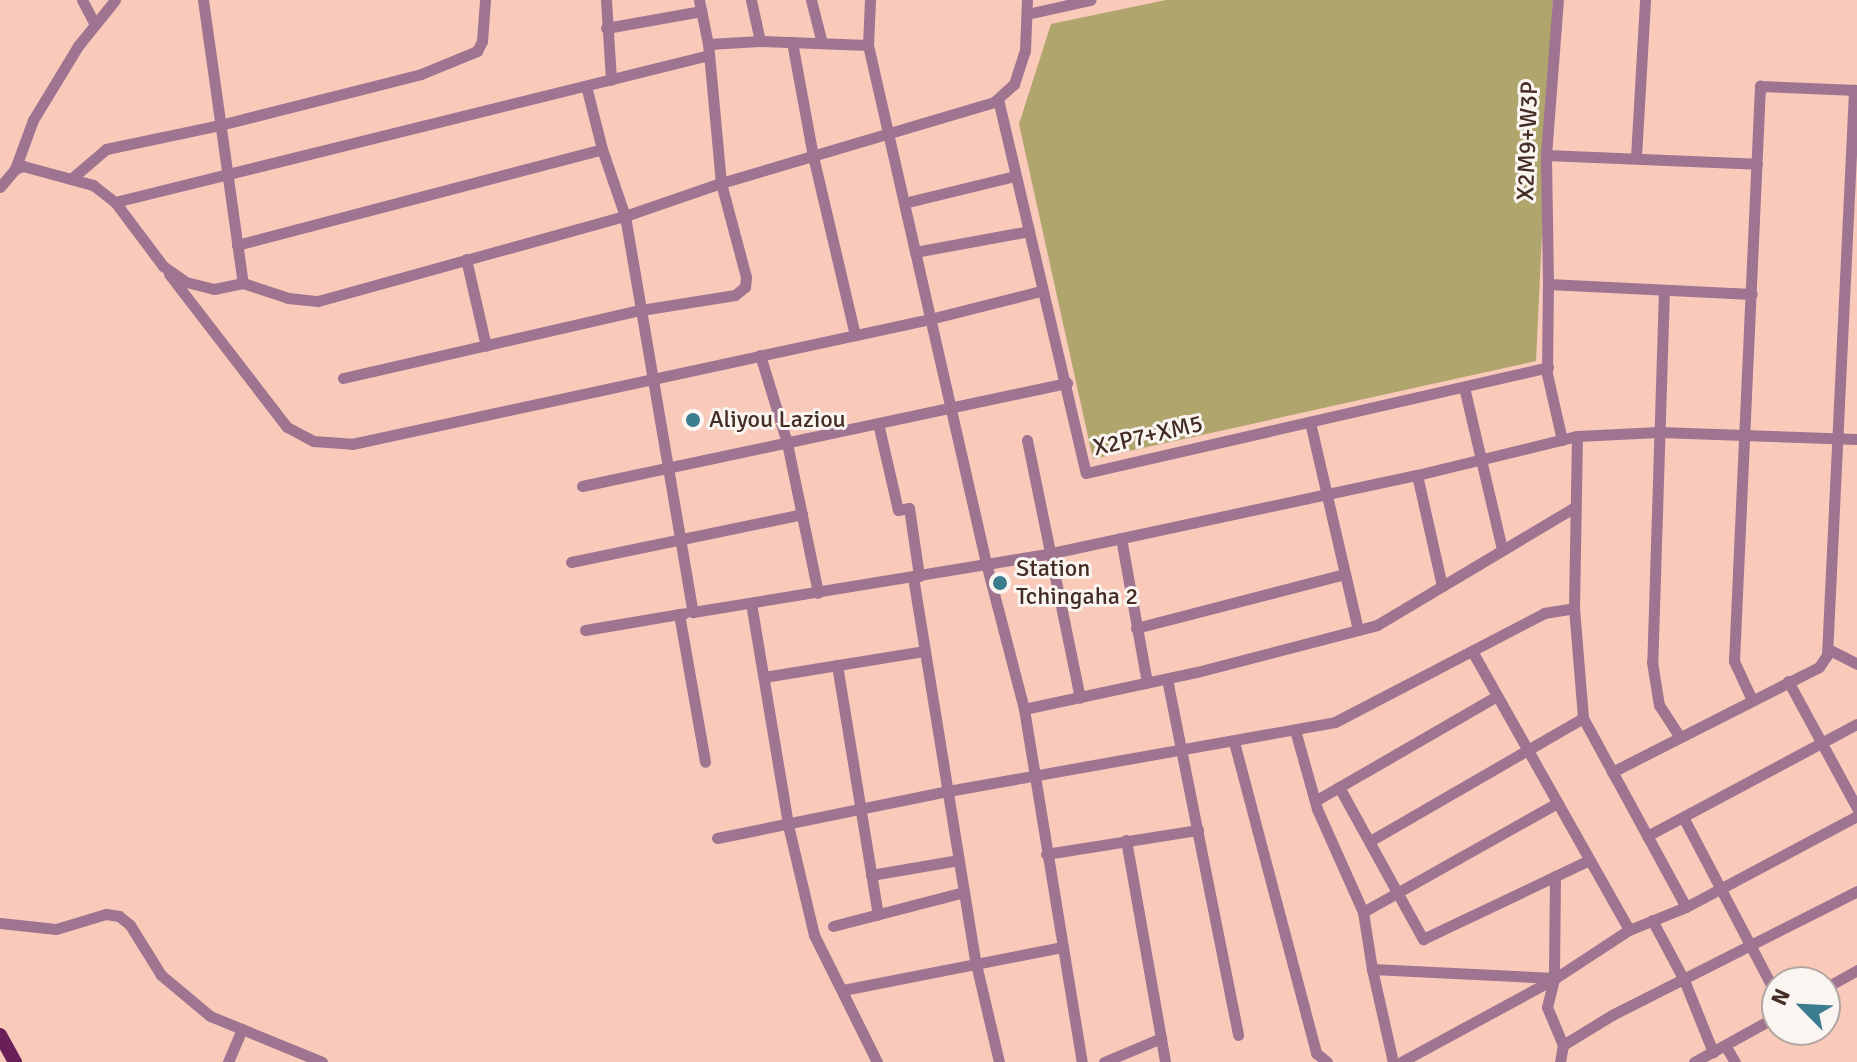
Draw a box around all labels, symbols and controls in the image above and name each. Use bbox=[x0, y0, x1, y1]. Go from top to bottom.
street label: X2M9+W3P bbox=[1512, 81, 1544, 201]
place label: Aliyou Laziou bbox=[709, 406, 846, 434]
street label: X2P7+XM5 bbox=[1090, 409, 1206, 463]
marker: Aliyou Laziou bbox=[684, 411, 702, 429]
place label: Station Tchingaha 2 bbox=[1016, 555, 1138, 611]
marker: Station Tchingaha 2 bbox=[991, 574, 1009, 592]
north arrow bbox=[1761, 966, 1841, 1046]
text: N bbox=[1765, 984, 1796, 1009]

